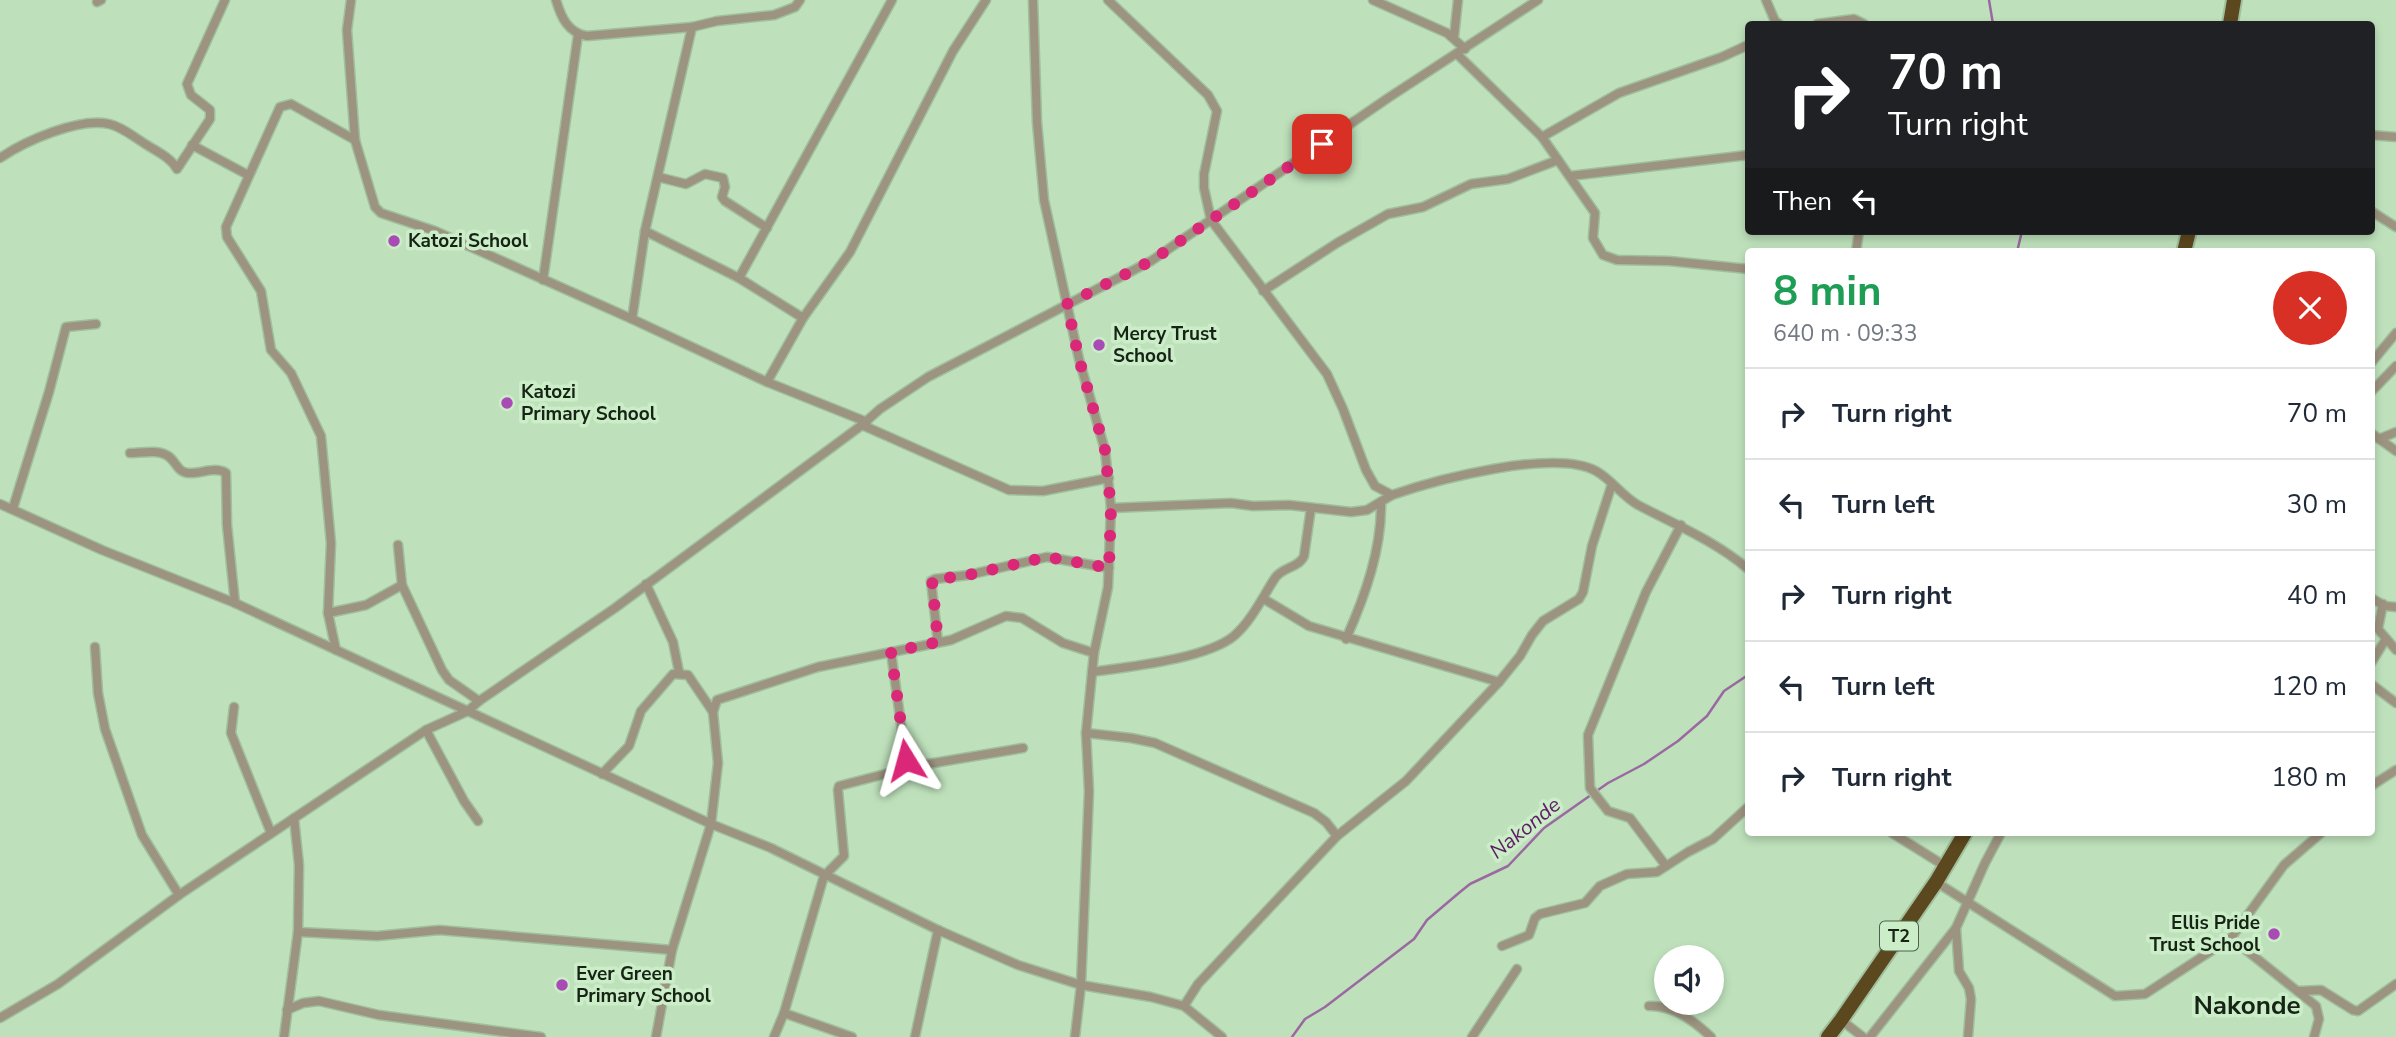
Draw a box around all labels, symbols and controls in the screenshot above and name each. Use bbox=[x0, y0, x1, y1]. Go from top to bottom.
text: 70 m bbox=[1888, 39, 2003, 106]
icon: right bbox=[1773, 49, 1864, 140]
text: Turn right bbox=[1888, 103, 2028, 146]
pin bbox=[1292, 114, 1352, 174]
icon: arrive bbox=[1303, 125, 1341, 163]
icon: left bbox=[1846, 182, 1884, 220]
text: Then bbox=[1773, 184, 1832, 219]
place label: Katozi School bbox=[408, 228, 528, 254]
marker: Katozi School bbox=[386, 233, 402, 249]
text: 8 min bbox=[1773, 263, 1882, 320]
button: close bbox=[2273, 271, 2347, 345]
text: 640 m · 09:33 bbox=[1773, 318, 1918, 349]
place label: Mercy Trust School bbox=[1113, 321, 1217, 369]
marker: Mercy Trust School bbox=[1091, 337, 1107, 353]
place label: Katozi Primary School bbox=[521, 379, 656, 427]
marker: Katozi Primary School bbox=[499, 395, 515, 411]
icon: right bbox=[1773, 395, 1811, 433]
text: Turn right bbox=[1832, 396, 1951, 431]
text: 70 m bbox=[2287, 396, 2347, 431]
icon: left bbox=[1773, 486, 1811, 524]
text: Turn left bbox=[1832, 487, 1935, 522]
text: 30 m bbox=[2287, 487, 2347, 522]
icon: right bbox=[1773, 577, 1811, 615]
text: Turn right bbox=[1832, 578, 1951, 613]
text: 40 m bbox=[2287, 578, 2347, 613]
icon: left bbox=[1773, 668, 1811, 706]
text: Turn left bbox=[1832, 669, 1935, 704]
text: 120 m bbox=[2271, 669, 2347, 704]
position arrow bbox=[869, 723, 943, 797]
icon: right bbox=[1773, 759, 1811, 797]
text: Turn right bbox=[1832, 760, 1951, 795]
text: 180 m bbox=[2271, 760, 2347, 795]
water label: Nakonde bbox=[1484, 791, 1566, 865]
place label: Ellis Pride Trust School bbox=[2150, 910, 2260, 958]
road number: T2 bbox=[1880, 922, 1918, 951]
marker: Ellis Pride Trust School bbox=[2266, 926, 2282, 942]
map controls bbox=[1654, 945, 1724, 1015]
button: sound bbox=[1654, 945, 1724, 1015]
place label: Ever Green Primary School bbox=[576, 961, 711, 1009]
marker: Ever Green Primary School bbox=[554, 977, 570, 993]
district label: Nakonde bbox=[2193, 988, 2301, 1023]

